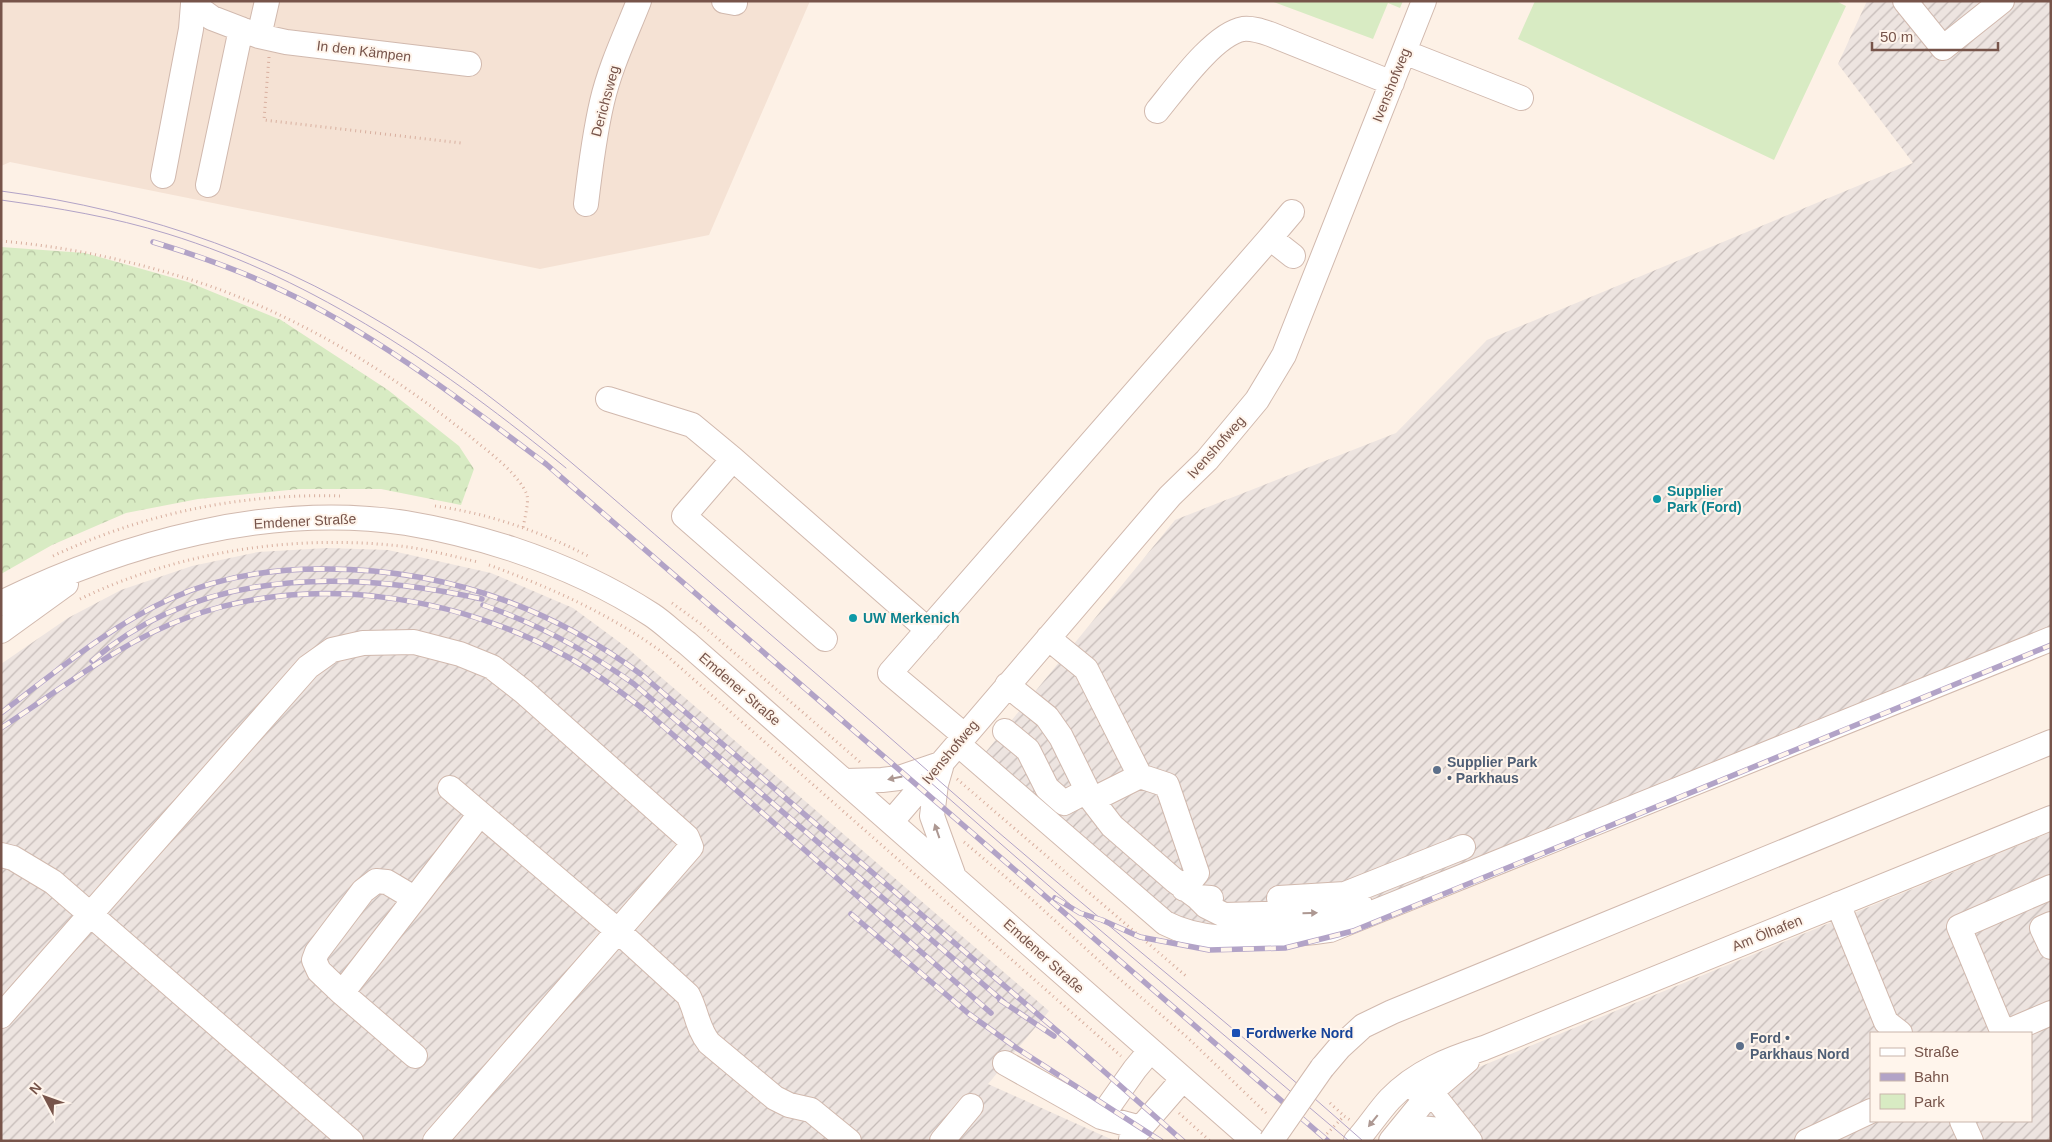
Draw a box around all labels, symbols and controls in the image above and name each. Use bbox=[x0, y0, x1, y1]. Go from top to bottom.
scale bar bbox=[1872, 20, 1998, 52]
text: 50 m bbox=[1880, 28, 1913, 45]
street label: In den Kämpen bbox=[316, 37, 412, 65]
street label: Ivenshofweg bbox=[1369, 46, 1413, 124]
street label: Derichsweg bbox=[588, 64, 622, 138]
street label: Ivenshofweg bbox=[1184, 412, 1248, 482]
place label: Supplier Park (Ford) bbox=[1667, 483, 1742, 515]
marker: Supplier Park (Ford) bbox=[1651, 493, 1663, 505]
street label: Emdener Straße bbox=[253, 510, 357, 532]
place label: UW Merkenich bbox=[863, 610, 959, 626]
marker: UW Merkenich bbox=[847, 612, 859, 624]
street label: Emdener Straße bbox=[696, 649, 784, 729]
street label: Ivenshofweg bbox=[919, 717, 981, 787]
place label: Supplier Park • Parkhaus bbox=[1447, 754, 1537, 786]
marker: Supplier Park • Parkhaus bbox=[1431, 764, 1443, 776]
one-way arrow bbox=[887, 774, 903, 782]
one-way arrow bbox=[933, 823, 941, 838]
one-way arrow bbox=[1302, 908, 1318, 916]
street label: Am Ölhafen bbox=[1729, 911, 1804, 954]
street label: Emdener Straße bbox=[1000, 916, 1088, 996]
place label: Fordwerke Nord bbox=[1246, 1025, 1353, 1041]
marker: Fordwerke Nord bbox=[1230, 1027, 1242, 1039]
place label: Ford • Parkhaus Nord bbox=[1750, 1030, 1850, 1062]
legend bbox=[1870, 1032, 2032, 1122]
marker: Ford • Parkhaus Nord bbox=[1734, 1040, 1746, 1052]
text: Straße bbox=[1914, 1043, 1959, 1060]
text: Bahn bbox=[1914, 1068, 1949, 1085]
north arrow bbox=[20, 1072, 70, 1122]
text: N bbox=[26, 1079, 45, 1098]
text: Park bbox=[1914, 1093, 1945, 1110]
one-way arrow bbox=[1367, 1114, 1378, 1127]

